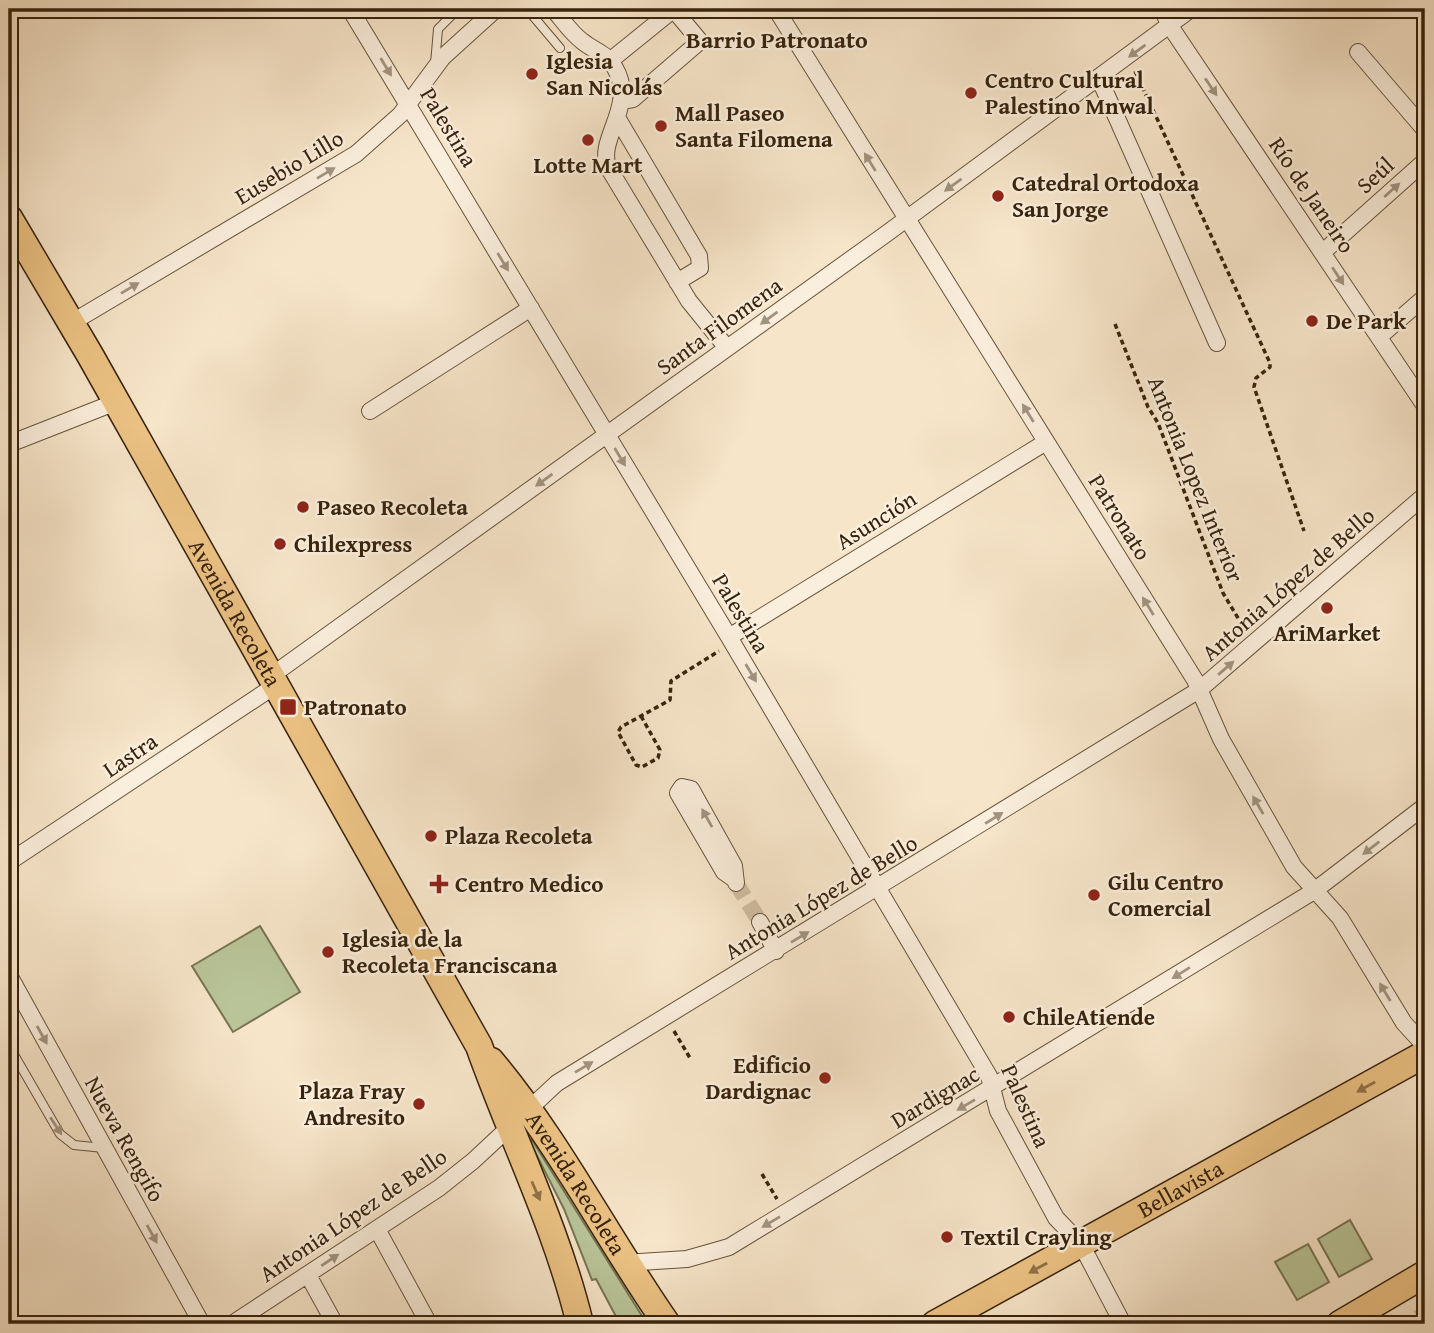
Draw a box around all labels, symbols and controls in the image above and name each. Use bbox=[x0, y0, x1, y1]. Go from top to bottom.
district label: Barrio Patronato bbox=[686, 22, 868, 57]
one-way arrow bbox=[1128, 43, 1146, 57]
place label: Iglesia San Nicolás bbox=[546, 44, 663, 103]
one-way arrow bbox=[379, 57, 392, 77]
place label: Centro Cultural Palestino Mnwal bbox=[985, 63, 1154, 122]
marker: Iglesia San Nicolás bbox=[524, 66, 540, 82]
one-way arrow bbox=[1204, 78, 1218, 96]
street label: Palestina bbox=[413, 81, 486, 173]
marker: Centro Cultural Palestino Mnwal bbox=[963, 85, 979, 101]
place label: Mall Paseo Santa Filomena bbox=[675, 96, 833, 155]
marker: Mall Paseo Santa Filomena bbox=[653, 118, 669, 134]
street label: Eusebio Lillo bbox=[228, 121, 349, 212]
street label: Río de Janeiro bbox=[1261, 130, 1363, 259]
marker: Lotte Mart bbox=[580, 132, 596, 148]
place label: Lotte Mart bbox=[534, 148, 643, 181]
street label: Seúl bbox=[1348, 149, 1401, 201]
one-way arrow bbox=[863, 152, 876, 171]
place label: Catedral Ortodoxa San Jorge bbox=[1012, 166, 1199, 225]
one-way arrow bbox=[317, 167, 336, 179]
one-way arrow bbox=[944, 178, 962, 192]
one-way arrow bbox=[1383, 183, 1400, 199]
marker: Catedral Ortodoxa San Jorge bbox=[990, 188, 1006, 204]
one-way arrow bbox=[497, 252, 509, 271]
one-way arrow bbox=[1332, 266, 1345, 286]
street label: Santa Filomena bbox=[649, 269, 789, 383]
one-way arrow bbox=[121, 282, 140, 295]
place label: De Park bbox=[1326, 304, 1407, 337]
one-way arrow bbox=[760, 311, 778, 325]
marker: De Park bbox=[1304, 313, 1320, 329]
street label: Antonia Lopez Interior bbox=[1140, 371, 1253, 587]
one-way arrow bbox=[1021, 403, 1034, 422]
one-way arrow bbox=[614, 447, 627, 467]
street label: Patronato bbox=[1081, 467, 1160, 566]
one-way arrow bbox=[535, 473, 553, 487]
street label: Asunción bbox=[829, 482, 923, 557]
place label: Paseo Recoleta bbox=[317, 490, 468, 523]
marker: Paseo Recoleta bbox=[295, 499, 311, 515]
street label: Antonia López de Bello bbox=[1194, 499, 1381, 668]
place label: Chilexpress bbox=[294, 527, 412, 560]
street label: Avenida Recoleta bbox=[181, 533, 290, 692]
marker: Chilexpress bbox=[272, 536, 288, 552]
street label: Palestina bbox=[705, 567, 778, 659]
one-way arrow bbox=[1142, 596, 1155, 615]
marker: AriMarket bbox=[1319, 600, 1335, 616]
place label: AriMarket bbox=[1273, 616, 1381, 649]
one-way arrow bbox=[1217, 661, 1234, 676]
one-way arrow bbox=[744, 663, 757, 682]
place label: Patronato bbox=[304, 690, 407, 723]
marker: Patronato bbox=[278, 697, 298, 717]
street label: Lastra bbox=[96, 724, 164, 785]
one-way arrow bbox=[1252, 795, 1264, 814]
one-way arrow bbox=[701, 809, 713, 828]
one-way arrow bbox=[984, 812, 1004, 825]
place label: Plaza Recoleta bbox=[445, 819, 593, 852]
street label: Antonia López de Bello bbox=[718, 826, 923, 967]
marker: Plaza Recoleta bbox=[423, 828, 439, 844]
one-way arrow bbox=[1363, 841, 1381, 856]
place label: Gilu Centro Comercial bbox=[1108, 865, 1224, 924]
place label: Centro Medico bbox=[455, 867, 603, 900]
marker: Centro Medico bbox=[429, 874, 449, 894]
marker: Gilu Centro Comercial bbox=[1086, 887, 1102, 903]
place label: Iglesia de la Recoleta Franciscana bbox=[342, 922, 558, 981]
one-way arrow bbox=[790, 930, 809, 943]
marker: Iglesia de la Recoleta Franciscana bbox=[320, 944, 336, 960]
one-way arrow bbox=[1172, 966, 1191, 979]
one-way arrow bbox=[1379, 982, 1391, 1001]
place label: ChileAtiende bbox=[1023, 1000, 1155, 1033]
marker: ChileAtiende bbox=[1001, 1009, 1017, 1025]
one-way arrow bbox=[36, 1025, 48, 1045]
place label: Edificio Dardignac bbox=[705, 1048, 811, 1107]
street label: Dardignac bbox=[884, 1057, 985, 1136]
street label: Palestina bbox=[993, 1059, 1059, 1153]
one-way arrow bbox=[575, 1061, 594, 1073]
street label: Nueva Rengifo bbox=[77, 1070, 174, 1208]
marker: Edificio Dardignac bbox=[817, 1070, 833, 1086]
place label: Plaza Fray Andresito bbox=[299, 1074, 405, 1133]
one-way arrow bbox=[1356, 1081, 1375, 1093]
marker: Plaza Fray Andresito bbox=[411, 1096, 427, 1112]
one-way arrow bbox=[957, 1098, 976, 1111]
street label: Avenida Recoleta bbox=[519, 1104, 635, 1261]
one-way arrow bbox=[50, 1116, 63, 1136]
street label: Antonia López de Bello bbox=[252, 1139, 453, 1290]
street label: Bellavista bbox=[1131, 1151, 1229, 1225]
one-way arrow bbox=[531, 1181, 542, 1202]
one-way arrow bbox=[762, 1215, 781, 1228]
place label: Textil Crayling bbox=[961, 1220, 1113, 1253]
one-way arrow bbox=[146, 1224, 158, 1244]
marker: Textil Crayling bbox=[939, 1229, 955, 1245]
one-way arrow bbox=[321, 1254, 340, 1267]
one-way arrow bbox=[1028, 1262, 1047, 1274]

